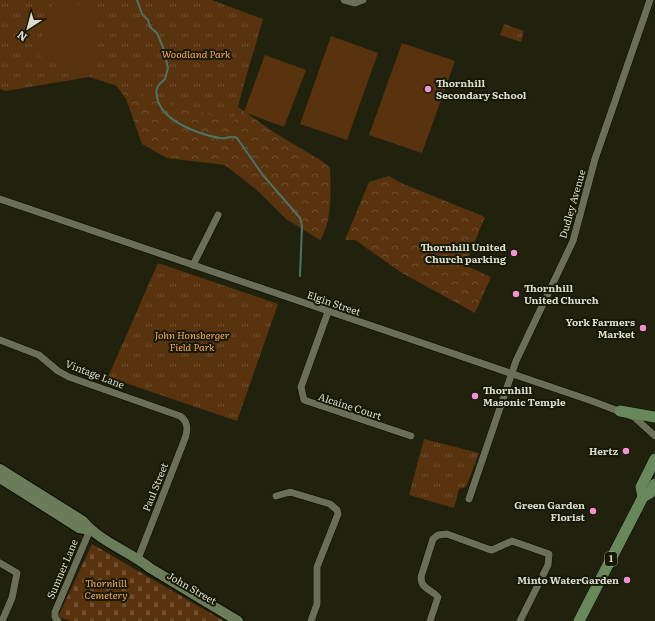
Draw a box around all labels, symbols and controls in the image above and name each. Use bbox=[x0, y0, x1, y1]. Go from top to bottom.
north arrow bbox=[8, 8, 48, 48]
text: N bbox=[13, 28, 30, 46]
park label: Woodland Park bbox=[161, 46, 231, 61]
place label: Thornhill Secondary School bbox=[436, 75, 527, 102]
marker: Thornhill Secondary School bbox=[423, 84, 433, 94]
street label: Dudley Avenue bbox=[554, 168, 589, 240]
place label: Thornhill United Church parking bbox=[420, 239, 507, 266]
marker: Thornhill United Church parking bbox=[509, 248, 519, 258]
place label: Thornhill United Church bbox=[524, 280, 599, 307]
street label: Elgin Street bbox=[305, 286, 363, 319]
marker: Thornhill United Church bbox=[511, 289, 521, 299]
place label: York Farmers Market bbox=[566, 314, 636, 341]
marker: York Farmers Market bbox=[638, 323, 648, 333]
park label: John Honsberger Field Park bbox=[155, 327, 230, 354]
street label: Vintage Lane bbox=[63, 355, 127, 392]
place label: Thornhill Masonic Temple bbox=[483, 382, 566, 409]
street label: Alcaine Court bbox=[316, 388, 384, 423]
marker: Thornhill Masonic Temple bbox=[470, 391, 480, 401]
place label: Hertz bbox=[589, 443, 619, 458]
marker: Hertz bbox=[621, 446, 631, 456]
street label: Paul Street bbox=[138, 460, 171, 513]
place label: Green Garden Florist bbox=[514, 497, 586, 524]
marker: Green Garden Florist bbox=[588, 506, 598, 516]
street label: Sumner Lane bbox=[42, 537, 81, 601]
road number: 1 bbox=[605, 552, 617, 566]
street label: John Street bbox=[165, 567, 220, 608]
place label: Minto WaterGarden bbox=[517, 572, 619, 587]
park label: Thornhill Cemetery bbox=[84, 575, 128, 602]
marker: Minto WaterGarden bbox=[622, 575, 632, 585]

